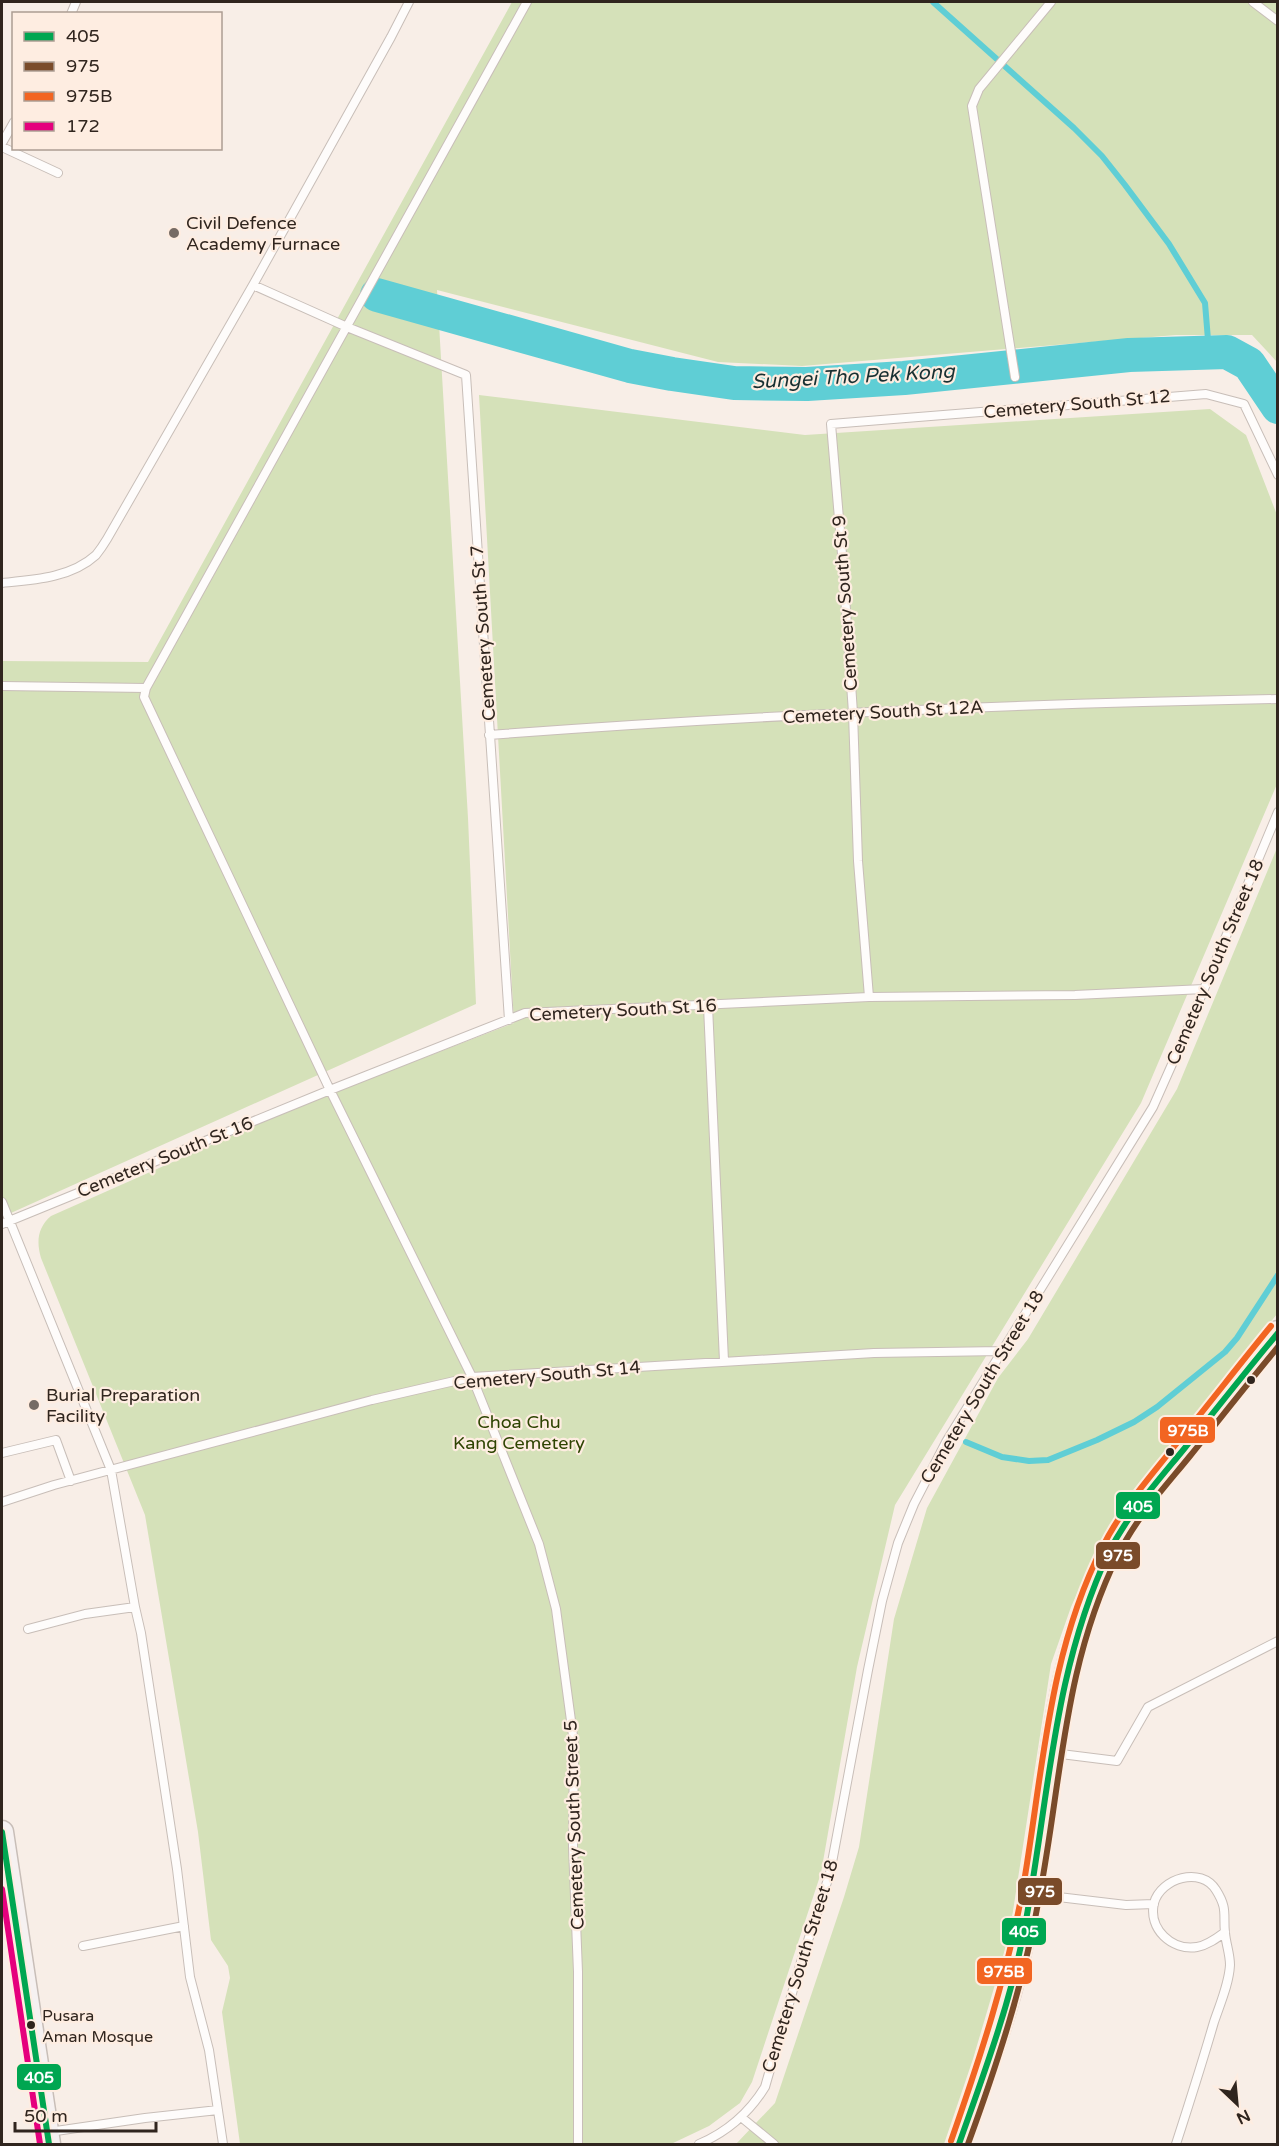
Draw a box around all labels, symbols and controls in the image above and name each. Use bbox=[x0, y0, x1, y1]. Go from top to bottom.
legend bbox=[12, 12, 222, 150]
text: 405 bbox=[66, 25, 100, 47]
text: 975 bbox=[66, 55, 100, 77]
text: 975B bbox=[66, 85, 112, 107]
text: 172 bbox=[66, 115, 100, 137]
place label: Civil Defence Academy Furnace bbox=[186, 212, 340, 255]
marker: Civil Defence Academy Furnace bbox=[167, 226, 181, 240]
water label: Sungei Tho Pek Kong bbox=[751, 360, 956, 394]
street label: Cemetery South St 12 bbox=[983, 385, 1171, 423]
street label: Cemetery South St 9 bbox=[828, 514, 862, 692]
street label: Cemetery South St 7 bbox=[466, 544, 500, 722]
street label: Cemetery South St 12A bbox=[782, 696, 984, 728]
street label: Cemetery South Street 18 bbox=[1162, 856, 1268, 1068]
street label: Cemetery South St 16 bbox=[529, 994, 717, 1026]
street label: Cemetery South St 16 bbox=[74, 1112, 256, 1202]
street label: Cemetery South Street 18 bbox=[916, 1286, 1048, 1488]
street label: Cemetery South St 14 bbox=[453, 1356, 641, 1394]
unlabelled marker bbox=[1245, 1374, 1257, 1386]
place label: Burial Preparation Facility bbox=[46, 1384, 200, 1427]
marker: Burial Preparation Facility bbox=[27, 1398, 41, 1412]
park label: Choa Chu Kang Cemetery bbox=[453, 1411, 585, 1454]
line badge: 975B bbox=[1159, 1416, 1216, 1444]
text: 975B bbox=[1167, 1421, 1209, 1441]
unlabelled marker bbox=[1164, 1446, 1176, 1458]
line badge: 405 bbox=[1115, 1491, 1161, 1520]
text: 405 bbox=[1123, 1497, 1153, 1517]
line badge: 975 bbox=[1095, 1541, 1141, 1570]
text: 975 bbox=[1103, 1546, 1133, 1566]
street label: Cemetery South Street 5 bbox=[559, 1720, 589, 1930]
street label: Cemetery South Street 18 bbox=[757, 1857, 843, 2075]
line badge: 975 bbox=[1017, 1877, 1063, 1906]
text: 975 bbox=[1025, 1882, 1055, 1902]
line badge: 405 bbox=[1001, 1917, 1047, 1946]
text: 405 bbox=[1009, 1922, 1039, 1942]
line badge: 975B bbox=[976, 1957, 1033, 1985]
text: 975B bbox=[983, 1962, 1025, 1982]
place label: Pusara Aman Mosque bbox=[42, 2006, 153, 2047]
marker: Pusara Aman Mosque bbox=[25, 2019, 37, 2031]
line badge: 405 bbox=[16, 2063, 62, 2091]
text: 405 bbox=[24, 2068, 54, 2088]
north arrow bbox=[1207, 2074, 1267, 2134]
scale bar bbox=[15, 2095, 156, 2133]
text: 50 m bbox=[24, 2105, 68, 2127]
text: N bbox=[1233, 2105, 1253, 2128]

